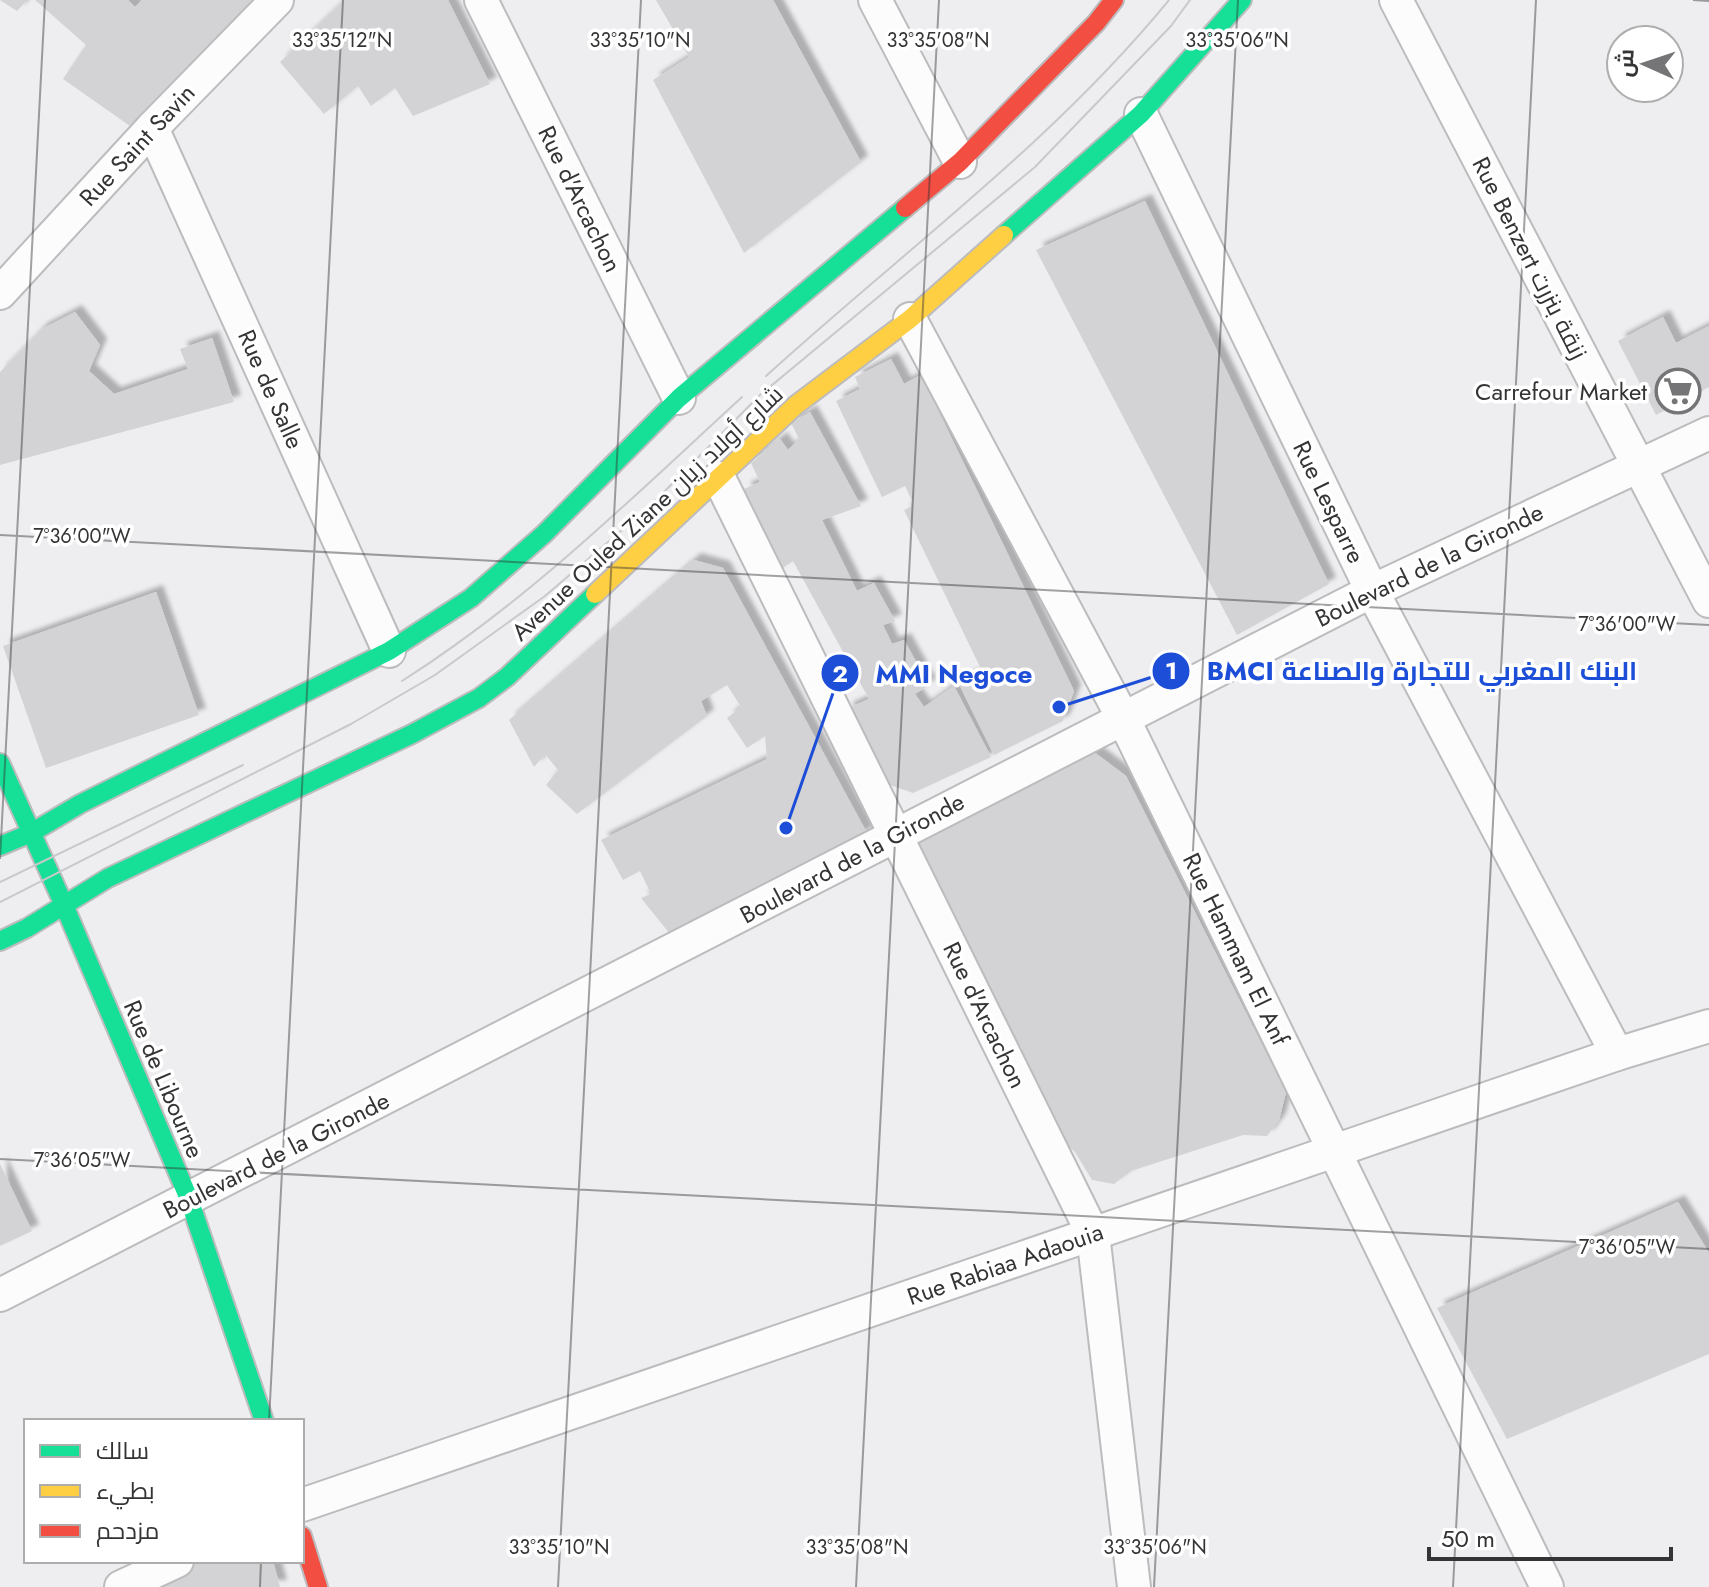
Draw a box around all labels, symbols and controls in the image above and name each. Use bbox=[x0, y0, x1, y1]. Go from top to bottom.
north arrow bbox=[1605, 24, 1685, 104]
text: 33°35'12"N bbox=[292, 26, 392, 55]
text: 33°35'10"N bbox=[589, 26, 691, 55]
text: 33°35'08"N bbox=[886, 26, 990, 55]
text: 33°35'06"N bbox=[1185, 26, 1289, 55]
text: ش bbox=[1608, 48, 1642, 78]
street label: Rue Saint Savin bbox=[71, 76, 203, 214]
street label: Rue d'Arcachon bbox=[529, 120, 631, 278]
street label: Rue Benzert زنقة بنزرت bbox=[1464, 151, 1596, 365]
street label: Rue de Salle bbox=[229, 324, 313, 454]
supermarket icon: Carrefour Market bbox=[1654, 367, 1702, 415]
place label: Carrefour Market bbox=[1475, 374, 1647, 409]
street label: Avenue Ouled Ziane شارع أولاد زيان bbox=[503, 377, 791, 649]
street label: Rue Lesparre bbox=[1284, 435, 1374, 569]
street label: Boulevard de la Gironde bbox=[1309, 495, 1549, 635]
text: 7°36'00"W bbox=[33, 522, 131, 551]
text: 7°36'00"W bbox=[1578, 610, 1676, 639]
callout: BMCI البنك المغربي للتجارة والصناعة bbox=[1151, 646, 1653, 696]
callout: MMI Negoce bbox=[820, 648, 1049, 698]
text: BMCI البنك المغربي للتجارة والصناعة bbox=[1207, 652, 1637, 692]
text: 1 bbox=[1165, 653, 1177, 688]
text: MMI Negoce bbox=[876, 655, 1033, 693]
text: 2 bbox=[832, 656, 848, 691]
street label: Boulevard de la Gironde bbox=[734, 784, 970, 932]
street label: Rue Hammam El Anf bbox=[1174, 847, 1298, 1052]
street label: Rue d'Arcachon bbox=[934, 936, 1036, 1094]
street label: Rue de Libourne bbox=[115, 995, 213, 1163]
street label: Boulevard de la Gironde bbox=[157, 1083, 395, 1227]
text: 7°36'05"W bbox=[34, 1146, 130, 1175]
street label: Rue Rabiaa Adaouia bbox=[902, 1214, 1108, 1314]
text: 7°36'05"W bbox=[1579, 1233, 1675, 1262]
legend bbox=[24, 1419, 304, 1563]
text: سالك bbox=[96, 1433, 149, 1468]
text: بطيء bbox=[96, 1473, 155, 1510]
scale bar bbox=[1429, 1511, 1671, 1561]
text: مزدحم bbox=[96, 1513, 159, 1548]
text: 50 m bbox=[1441, 1521, 1495, 1556]
text: 33°35'10"N bbox=[508, 1533, 610, 1562]
text: 33°35'08"N bbox=[805, 1533, 909, 1562]
text: 33°35'06"N bbox=[1103, 1533, 1207, 1562]

